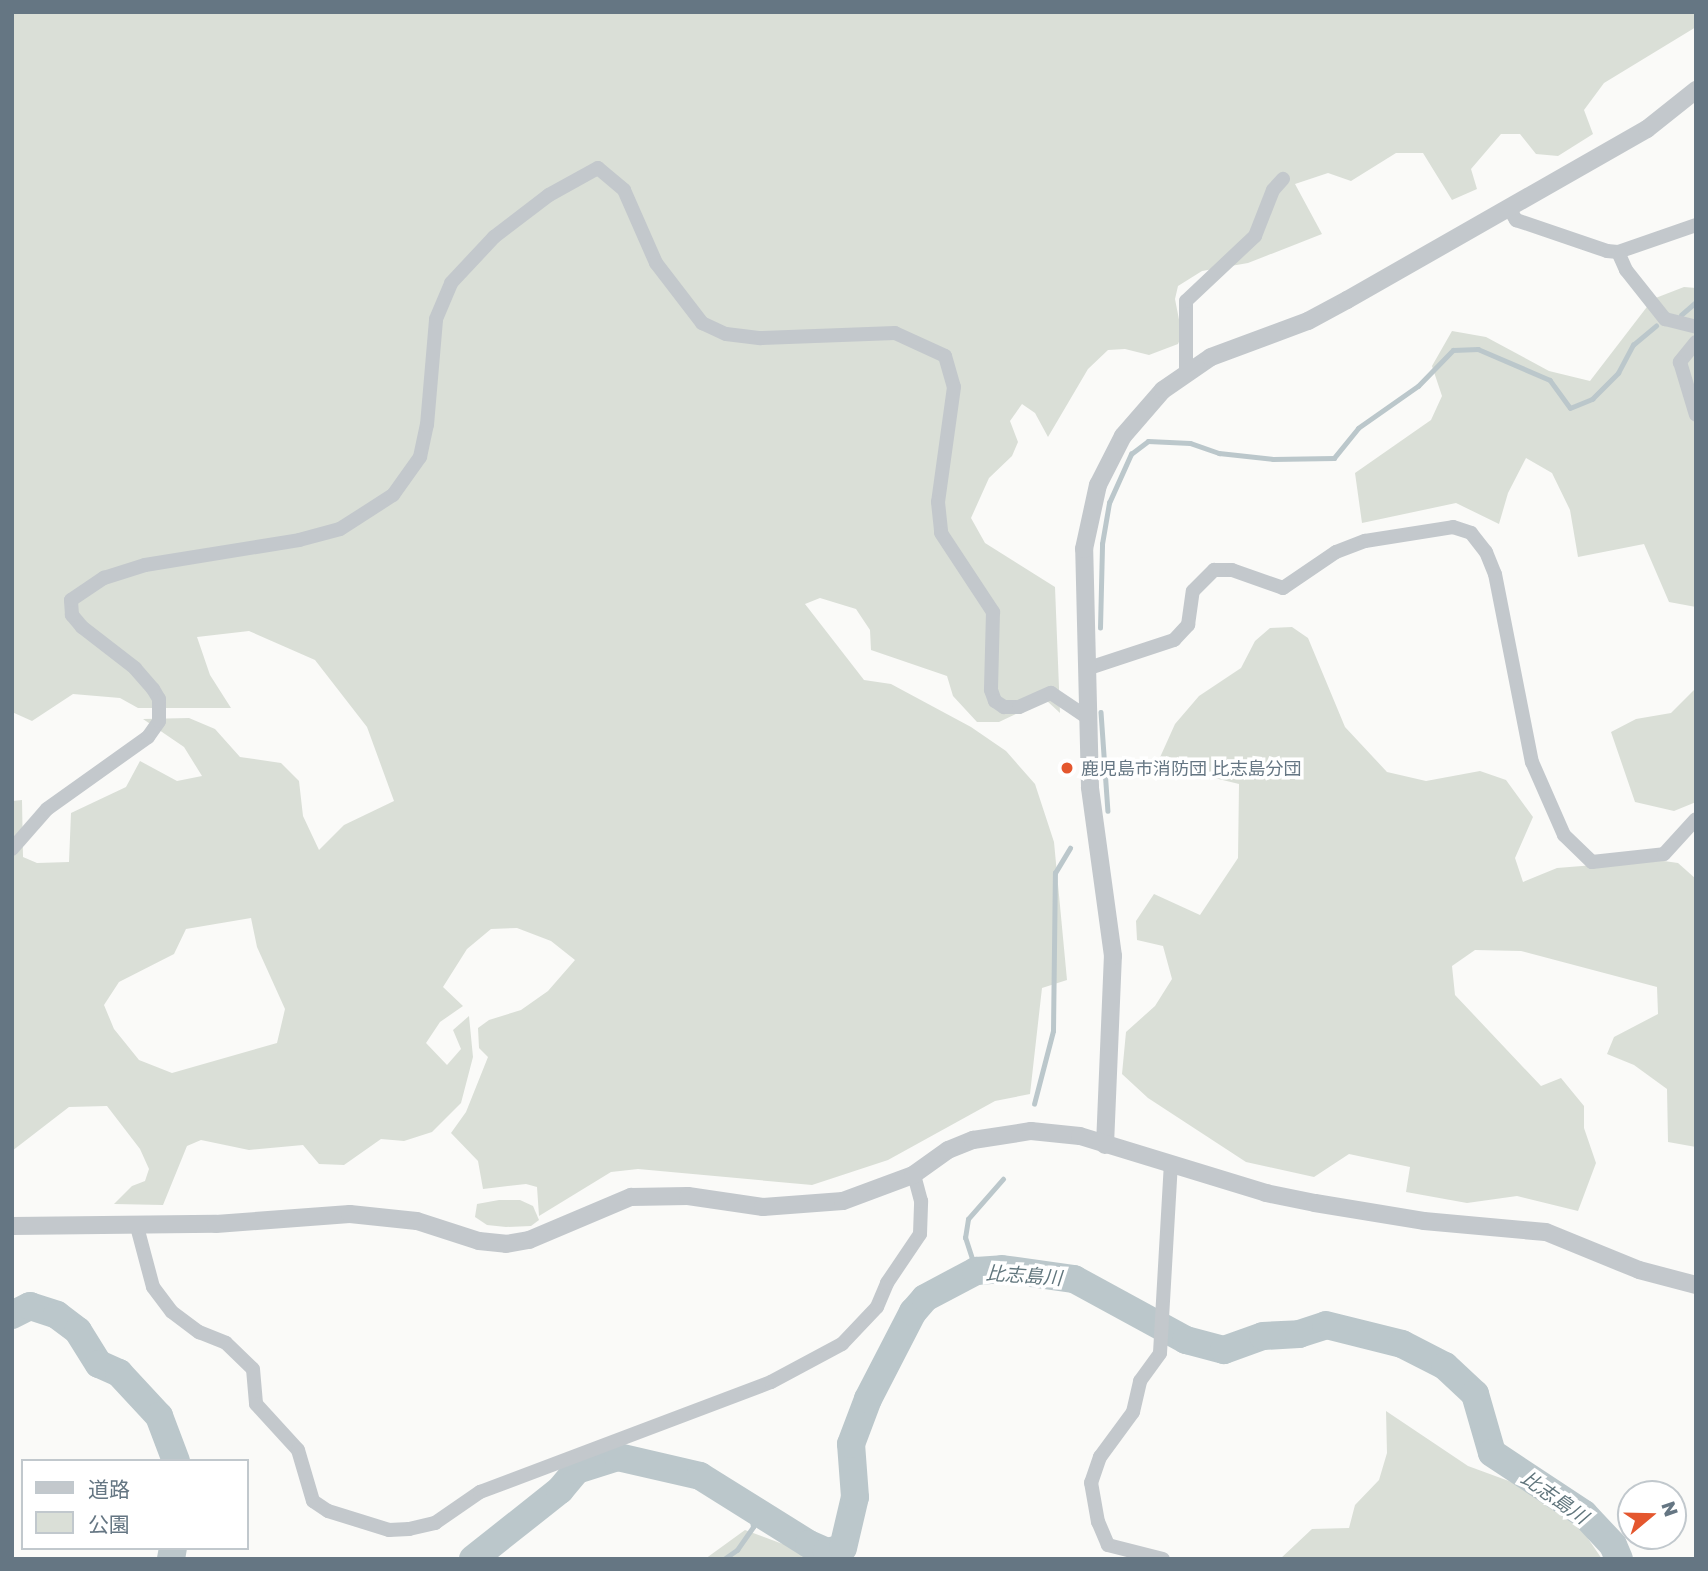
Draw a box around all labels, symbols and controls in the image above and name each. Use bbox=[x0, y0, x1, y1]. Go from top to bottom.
place label: 鹿児島市消防団 比志島分団 bbox=[1081, 757, 1301, 779]
marker: 鹿児島市消防団 比志島分団 bbox=[1059, 760, 1075, 776]
water label: 比志島川 bbox=[985, 1261, 1063, 1289]
legend bbox=[21, 1459, 248, 1550]
water label: 比志島川 bbox=[1517, 1466, 1593, 1528]
text: 道路 bbox=[88, 1476, 130, 1502]
north arrow bbox=[1617, 1480, 1687, 1550]
text: N bbox=[1657, 1498, 1684, 1519]
text: 公園 bbox=[88, 1511, 130, 1537]

